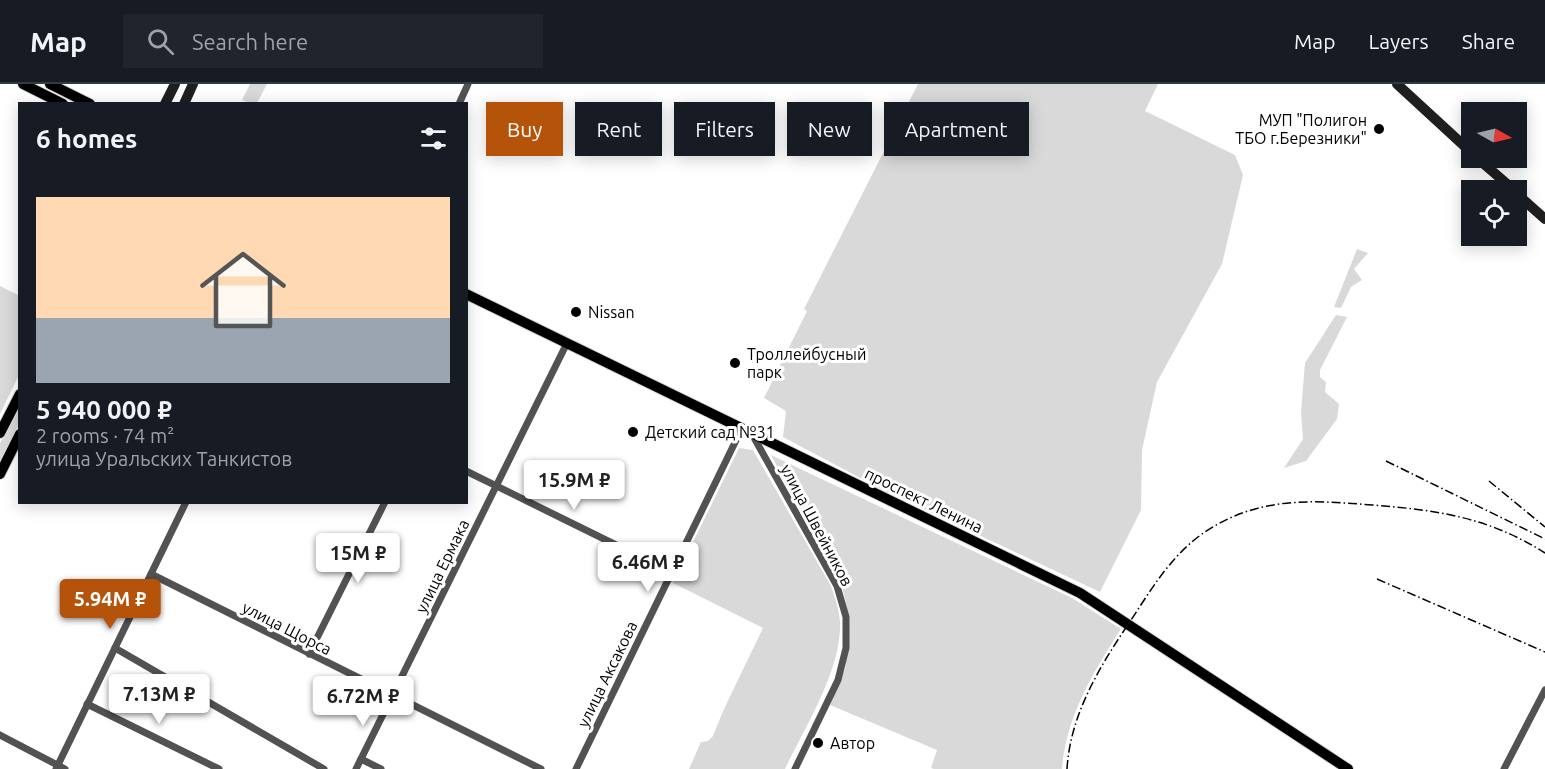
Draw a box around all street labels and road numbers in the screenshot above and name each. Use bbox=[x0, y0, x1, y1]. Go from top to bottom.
street label: улица Швейников bbox=[777, 461, 857, 589]
street label: проспект Ленина bbox=[862, 464, 986, 536]
street label: улица Ермака bbox=[412, 516, 472, 616]
street label: улица Щорса bbox=[239, 598, 335, 658]
street label: улица Аксакова bbox=[574, 618, 640, 730]

